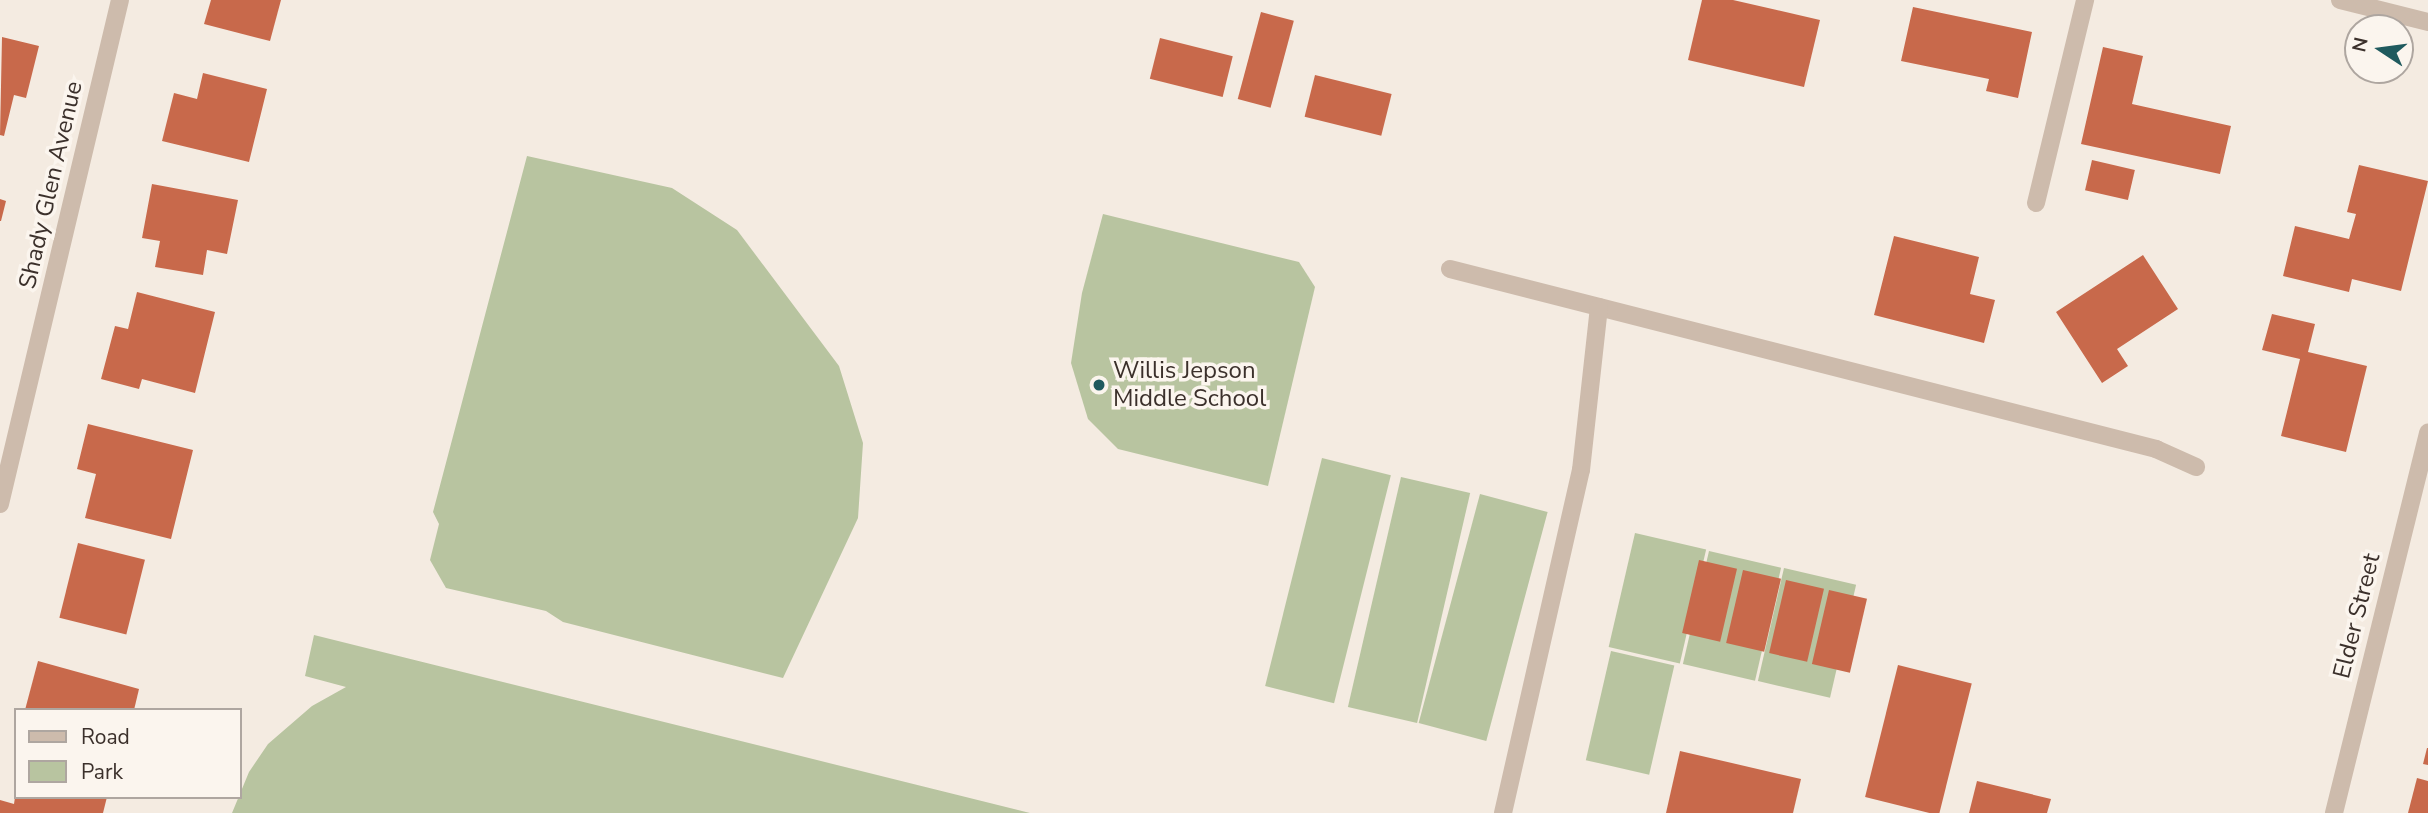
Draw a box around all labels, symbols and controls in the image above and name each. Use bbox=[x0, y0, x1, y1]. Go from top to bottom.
north arrow bbox=[2344, 14, 2414, 84]
text: N bbox=[2346, 35, 2375, 55]
street label: Shady Glen Avenue bbox=[13, 78, 89, 292]
place label: Willis Jepson Middle School bbox=[1113, 357, 1266, 413]
marker: Willis Jepson Middle School bbox=[1091, 377, 1107, 393]
street label: Elder Street bbox=[2328, 550, 2386, 682]
legend bbox=[14, 708, 242, 799]
text: Road bbox=[81, 723, 130, 751]
text: Park bbox=[81, 758, 123, 786]

